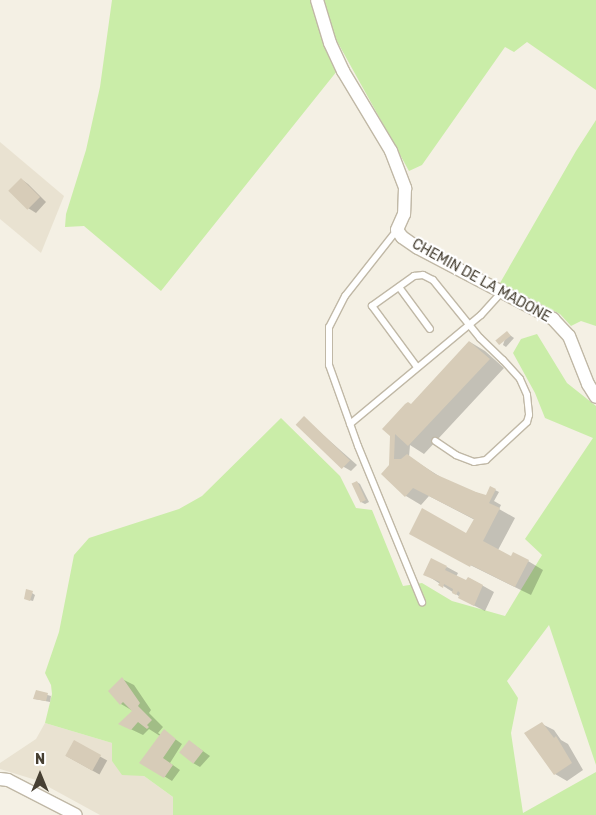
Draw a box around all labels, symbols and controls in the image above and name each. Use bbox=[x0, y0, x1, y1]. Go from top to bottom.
street label: CHEMIN DE LA MADONE bbox=[409, 236, 553, 326]
north arrow bbox=[15, 750, 65, 800]
text: N bbox=[35, 751, 45, 768]

